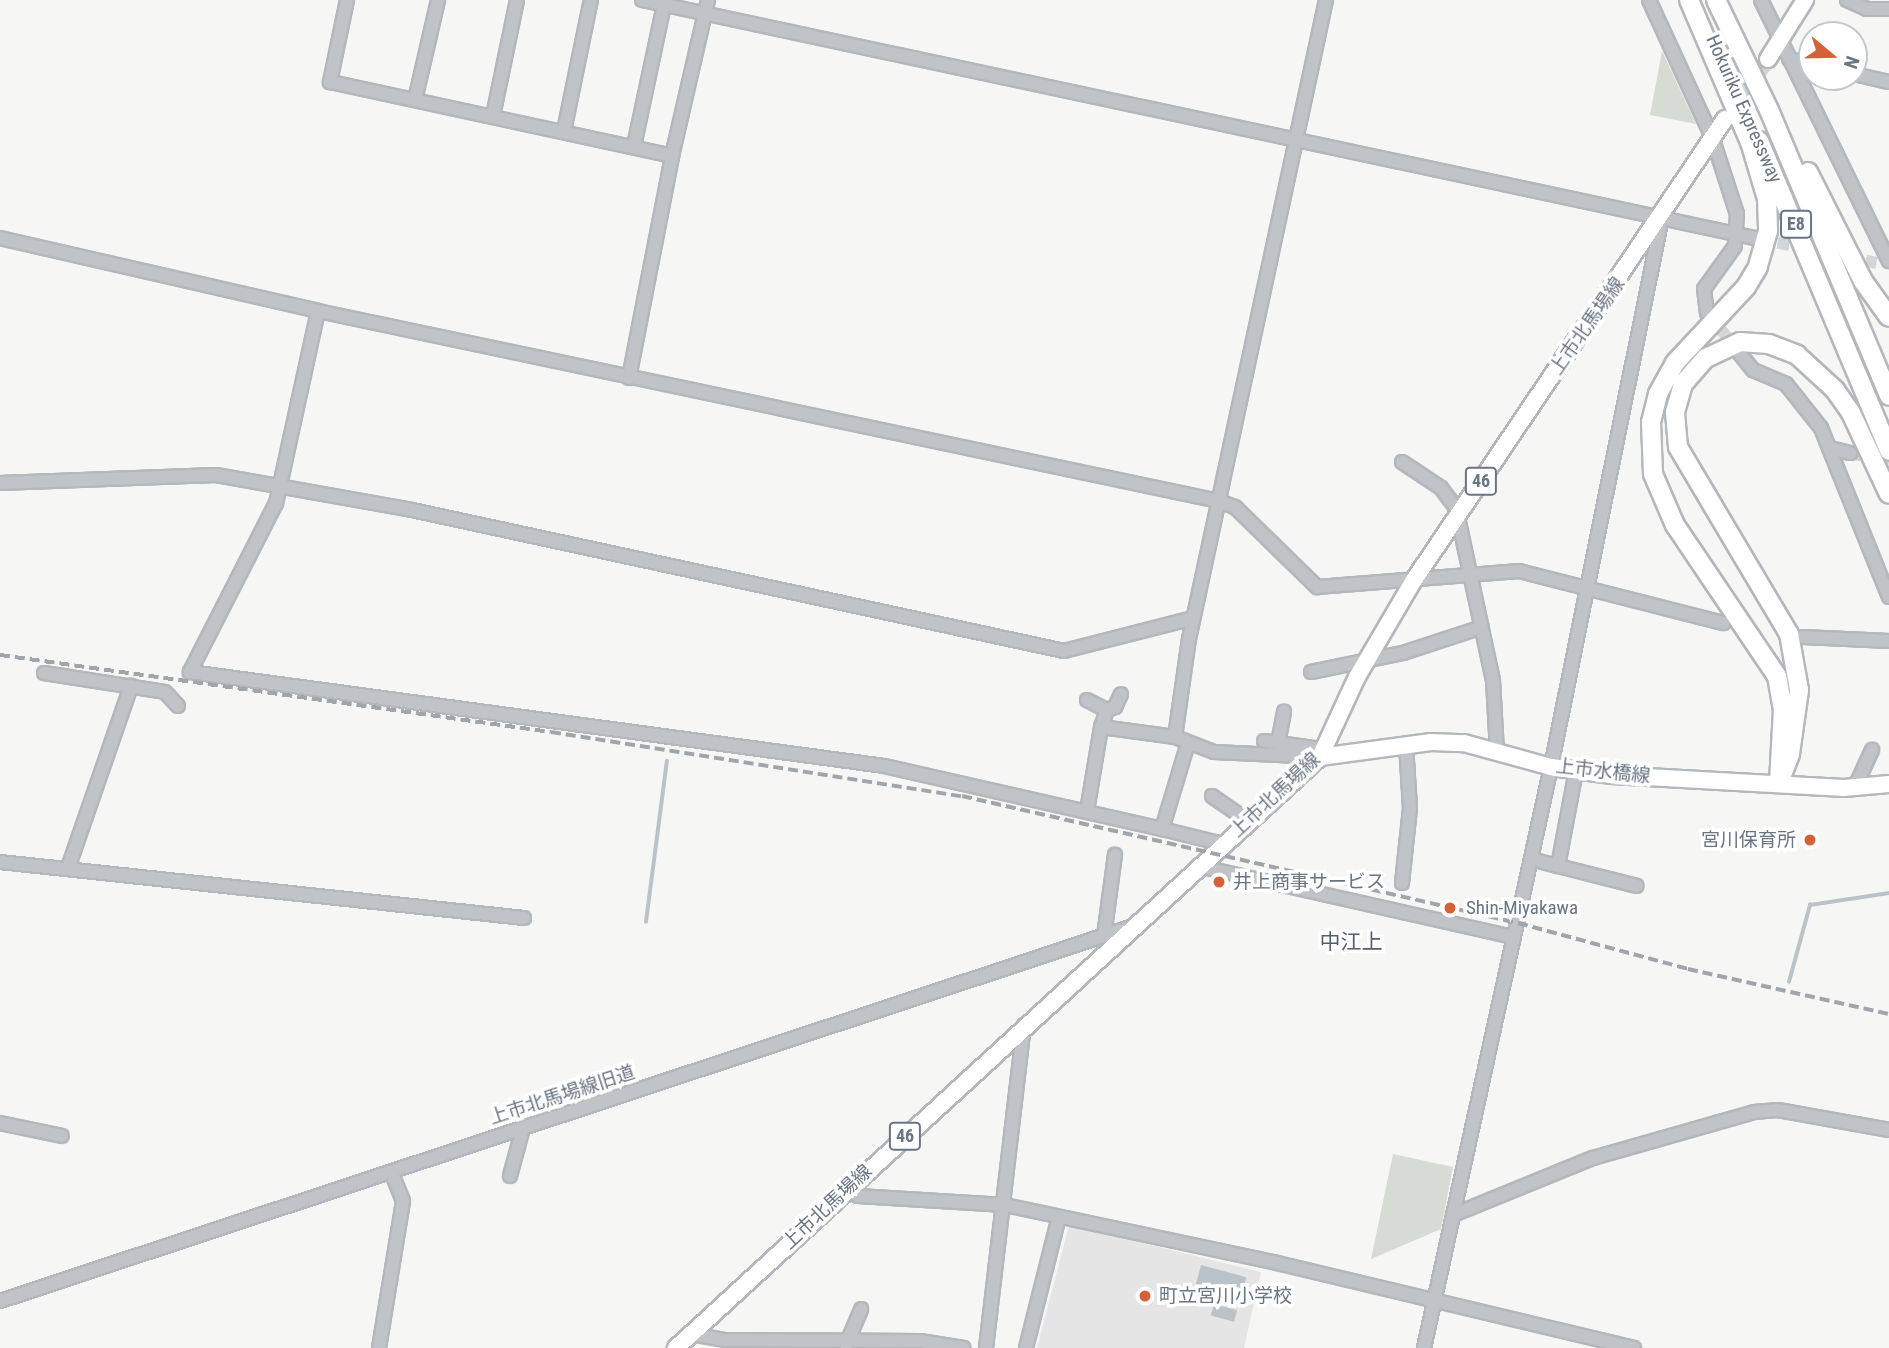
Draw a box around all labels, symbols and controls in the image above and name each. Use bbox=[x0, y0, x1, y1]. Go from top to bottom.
north arrow bbox=[1798, 21, 1868, 91]
street label: Hokuriku Expressway bbox=[1701, 31, 1787, 187]
text: N bbox=[1839, 53, 1864, 72]
road number: E8 bbox=[1778, 210, 1814, 238]
street label: 上市北馬場線 bbox=[1545, 273, 1629, 379]
road number: 46 bbox=[1464, 466, 1498, 495]
street label: 上市北馬場線 bbox=[1226, 748, 1324, 842]
street label: 上市水橋線 bbox=[1555, 755, 1651, 787]
place label: 宮川保育所 bbox=[1701, 829, 1796, 851]
marker: 宮川保育所 bbox=[1802, 832, 1818, 848]
place label: 井上商事サービス bbox=[1233, 871, 1385, 893]
marker: 井上商事サービス bbox=[1211, 874, 1227, 890]
place label: Shin-Miyakawa bbox=[1466, 897, 1578, 919]
marker: Shin-Miyakawa bbox=[1440, 898, 1460, 918]
district label: 中江上 bbox=[1320, 929, 1382, 955]
street label: 上市北馬場線旧道 bbox=[486, 1061, 638, 1129]
road number: 46 bbox=[888, 1121, 922, 1150]
street label: 上市北馬場線 bbox=[778, 1160, 876, 1254]
place label: 町立宮川小学校 bbox=[1159, 1285, 1292, 1307]
marker: 町立宮川小学校 bbox=[1137, 1288, 1153, 1304]

